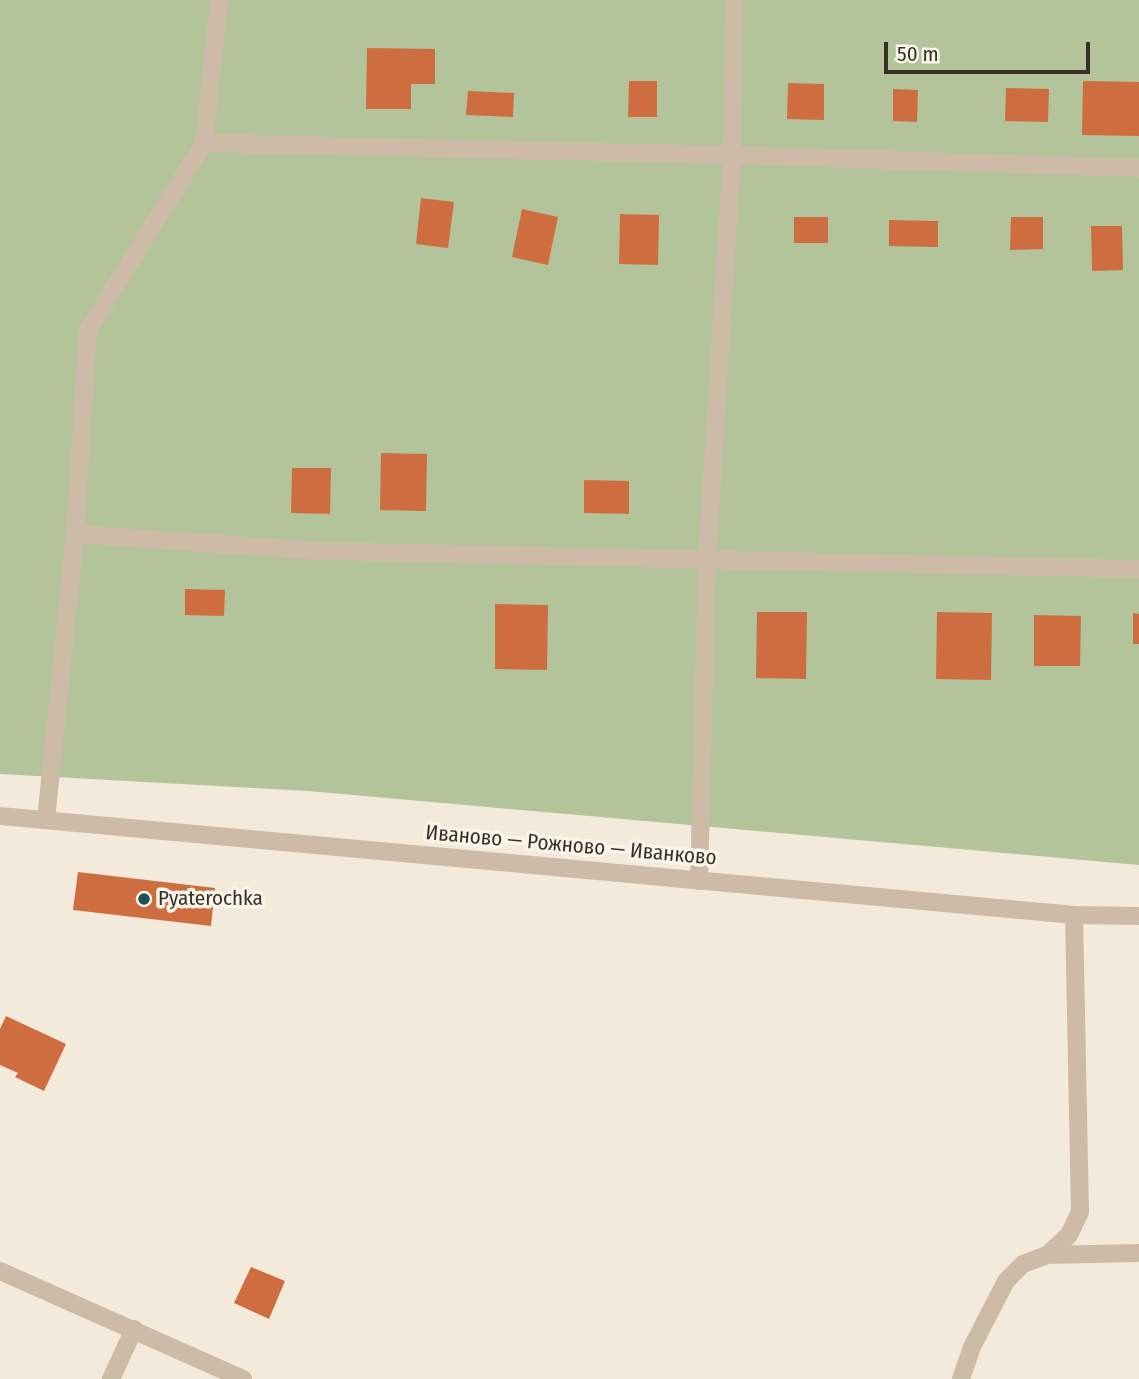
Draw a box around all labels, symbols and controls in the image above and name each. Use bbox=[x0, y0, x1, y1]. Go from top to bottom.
scale bar bbox=[887, 28, 1094, 72]
text: 50 m bbox=[897, 41, 939, 67]
street label: Иваново — Рожново — Иванково bbox=[424, 821, 718, 871]
place label: Pyaterochka bbox=[158, 886, 263, 912]
marker: Pyaterochka bbox=[136, 891, 152, 907]

